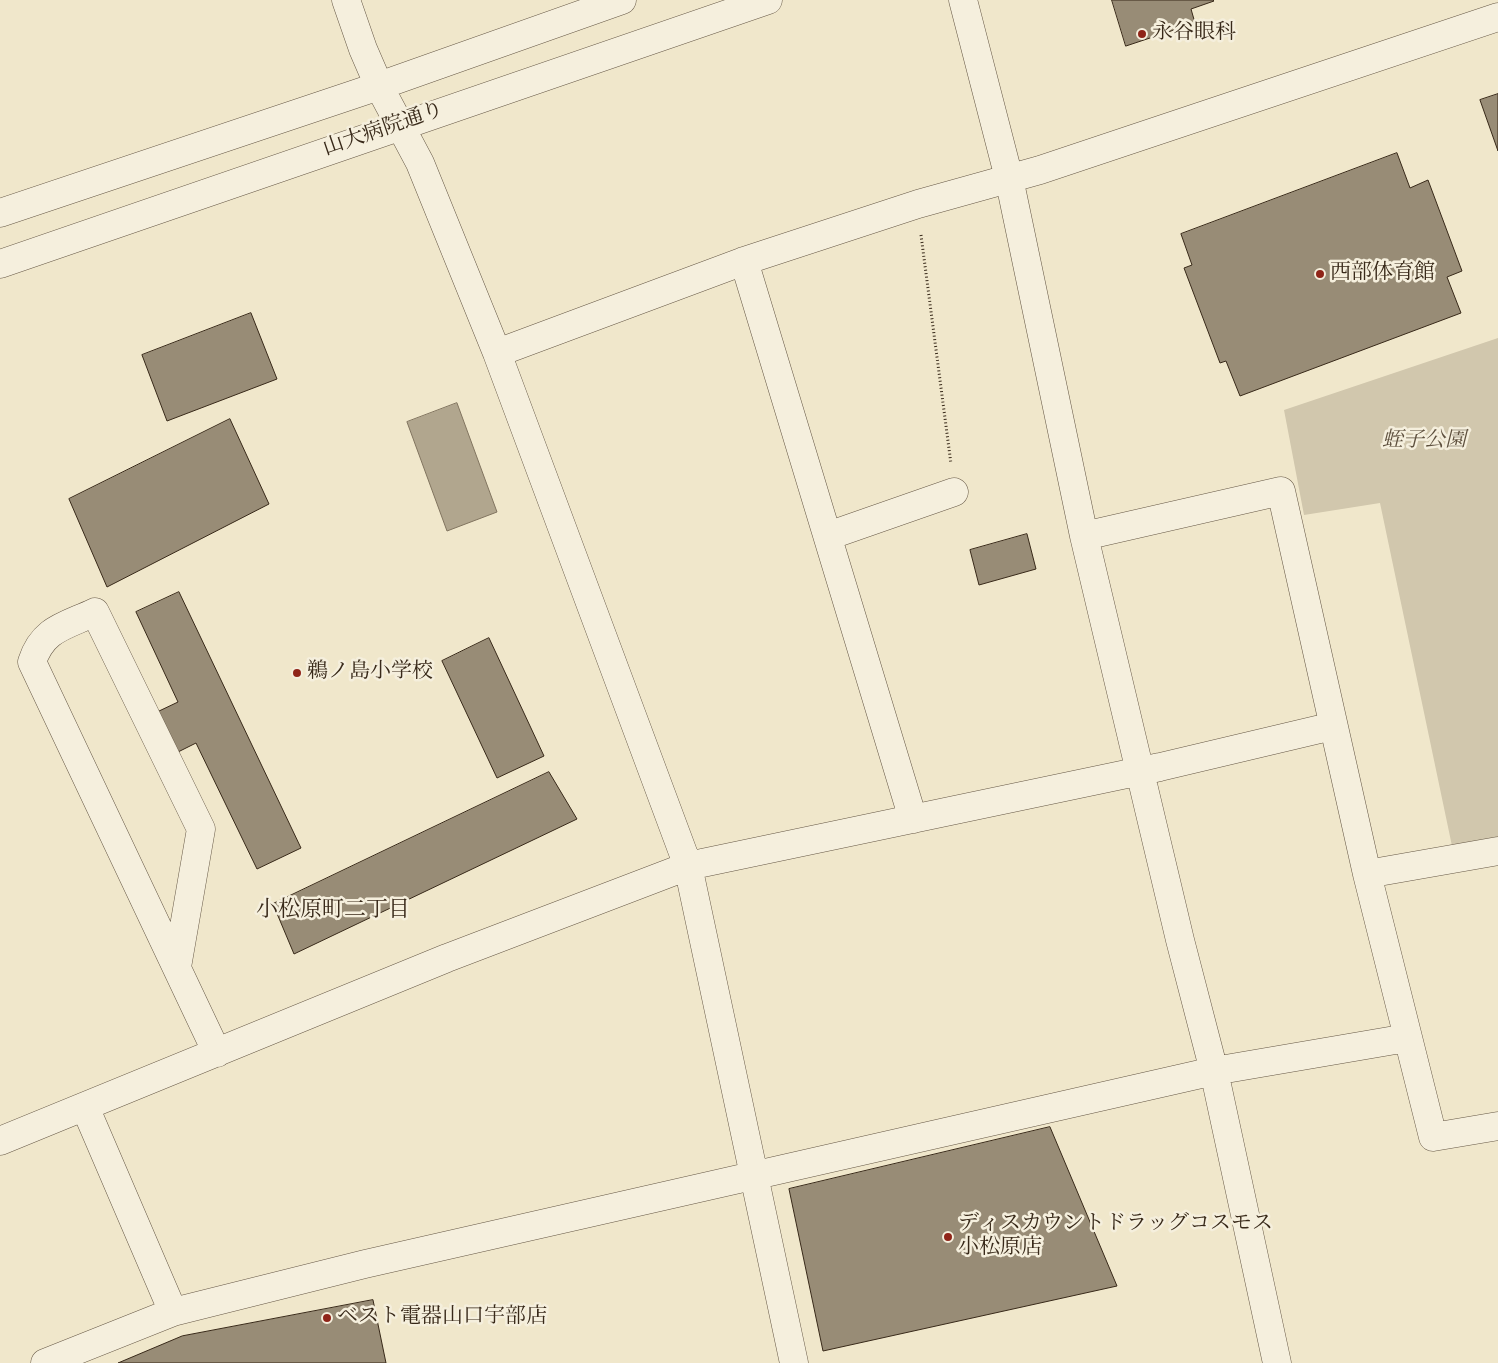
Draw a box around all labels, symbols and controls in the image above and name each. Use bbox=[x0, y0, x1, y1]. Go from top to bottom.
place label: 永谷眼科 bbox=[1152, 21, 1236, 47]
marker: 永谷眼科 bbox=[1136, 28, 1148, 40]
street label: 山大病院通り bbox=[320, 99, 448, 163]
place label: 西部体育館 bbox=[1330, 261, 1435, 287]
marker: 西部体育館 bbox=[1314, 268, 1326, 280]
park label: 蛭子公園 bbox=[1382, 429, 1466, 455]
place label: 鵜ノ島小学校 bbox=[307, 660, 433, 686]
marker: 鵜ノ島小学校 bbox=[291, 667, 303, 679]
district label: 小松原町二丁目 bbox=[256, 899, 410, 925]
place label: ディスカウントドラッグコスモス 小松原店 bbox=[958, 1212, 1273, 1262]
marker: ディスカウントドラッグコスモス 小松原店 bbox=[942, 1231, 954, 1243]
place label: ベスト電器山口宇部店 bbox=[337, 1305, 547, 1331]
marker: ベスト電器山口宇部店 bbox=[321, 1312, 333, 1324]

